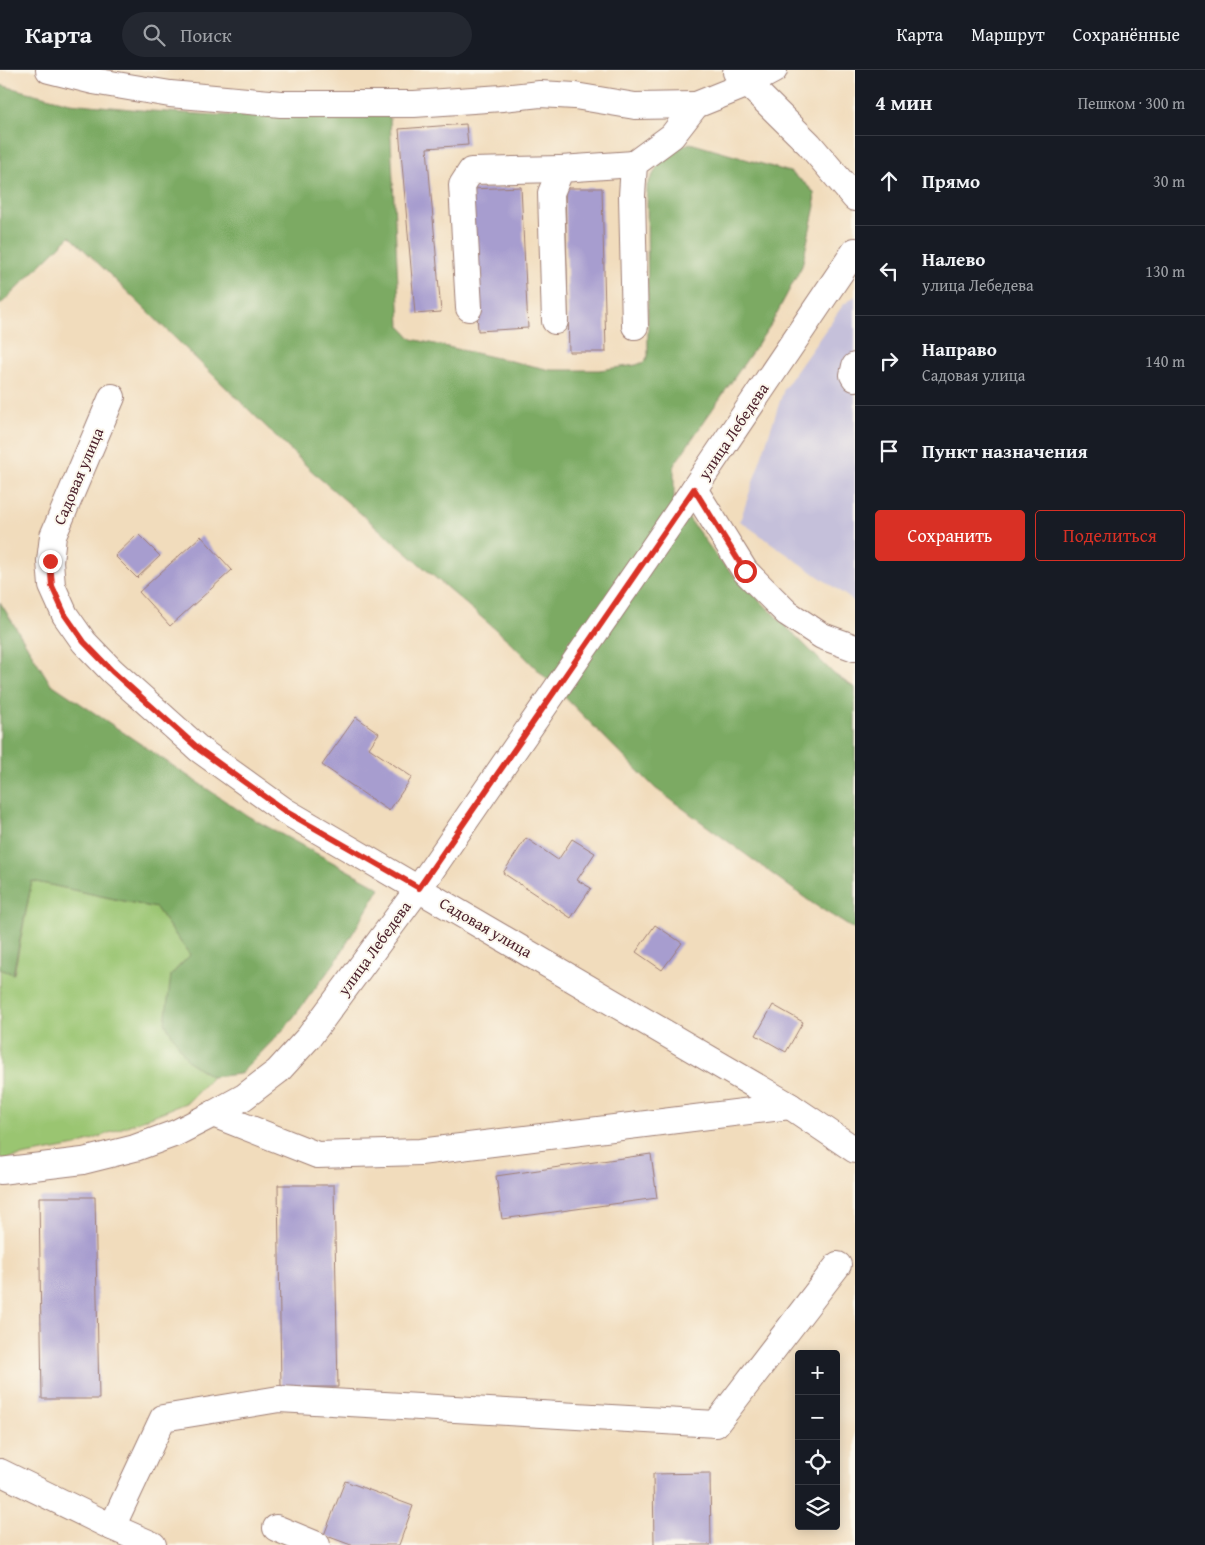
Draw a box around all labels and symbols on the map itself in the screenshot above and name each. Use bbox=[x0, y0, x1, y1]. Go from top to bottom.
street label: улица Лебедева bbox=[691, 378, 774, 485]
street label: Садовая улица bbox=[47, 423, 109, 528]
route end bbox=[39, 550, 62, 573]
route start bbox=[734, 560, 757, 583]
street label: Садовая улица bbox=[435, 891, 537, 963]
street label: улица Лебедева bbox=[331, 895, 417, 1001]

